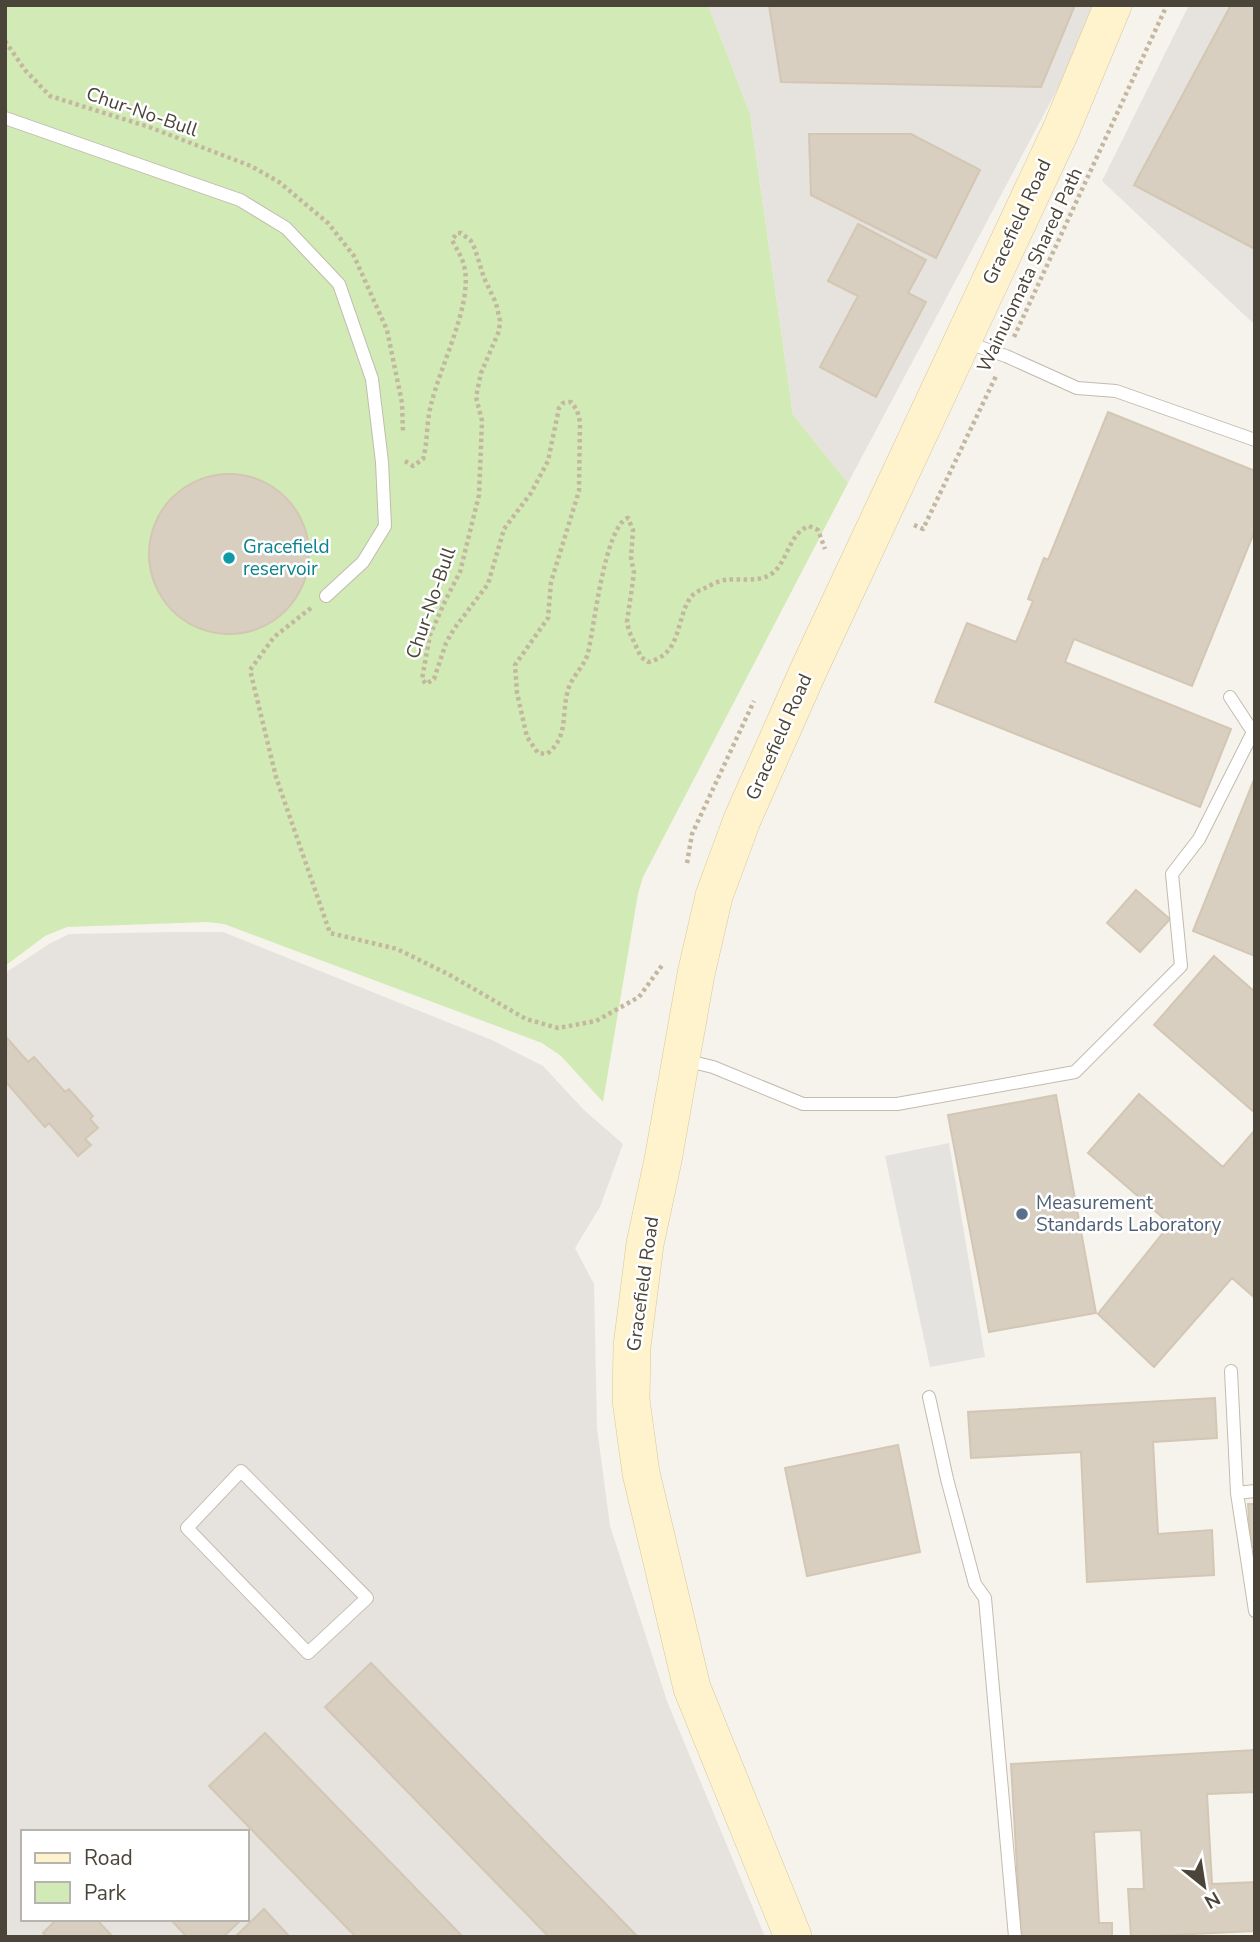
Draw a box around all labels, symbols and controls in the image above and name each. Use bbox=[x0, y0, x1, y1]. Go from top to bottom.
street label: Chur-No-Bull bbox=[83, 81, 202, 143]
street label: Gracefield Road bbox=[977, 155, 1057, 289]
street label: Wainuiomata Shared Path bbox=[971, 163, 1089, 377]
place label: Gracefield reservoir bbox=[243, 534, 330, 582]
street label: Chur-No-Bull bbox=[400, 543, 462, 662]
marker: Gracefield reservoir bbox=[221, 550, 237, 566]
street label: Gracefield Road bbox=[740, 670, 818, 804]
place label: Measurement Standards Laboratory bbox=[1036, 1190, 1221, 1238]
marker: Measurement Standards Laboratory bbox=[1014, 1206, 1030, 1222]
street label: Gracefield Road bbox=[621, 1215, 665, 1353]
legend bbox=[21, 1830, 248, 1921]
text: Road bbox=[84, 1844, 133, 1872]
north arrow bbox=[1169, 1851, 1239, 1921]
text: Park bbox=[84, 1879, 126, 1907]
text: N bbox=[1199, 1885, 1225, 1915]

